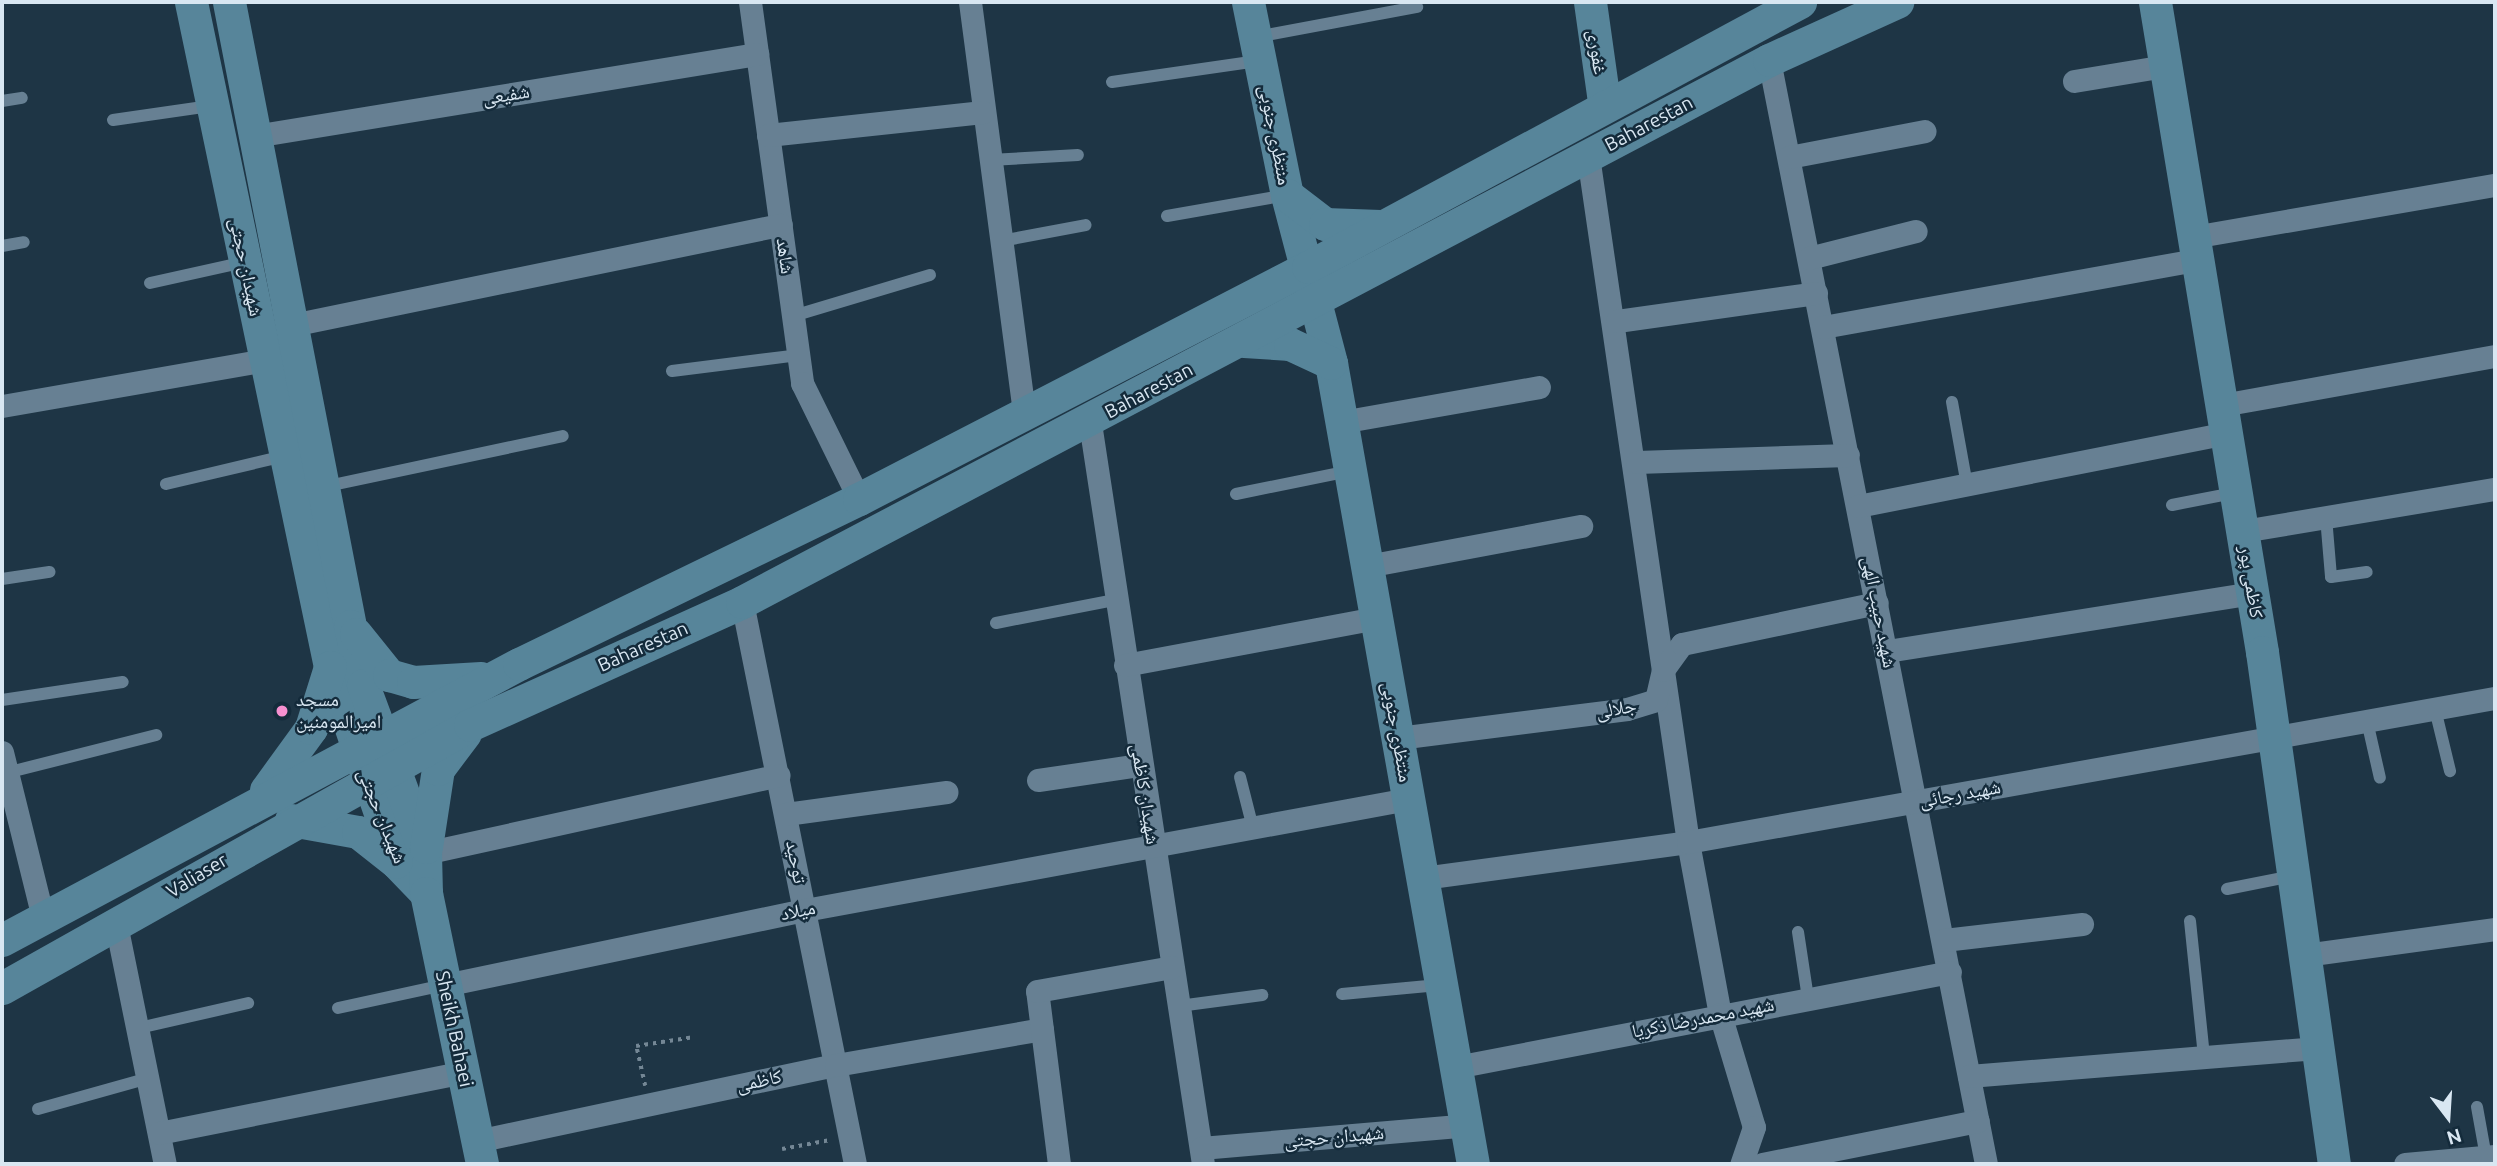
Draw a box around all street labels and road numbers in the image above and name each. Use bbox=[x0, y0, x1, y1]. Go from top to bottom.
street label: غفوری bbox=[1583, 28, 1611, 76]
street label: شفیعی bbox=[481, 80, 531, 110]
street label: منتظری جنوبی bbox=[1254, 83, 1296, 187]
street label: Baharestan bbox=[1601, 91, 1697, 157]
street label: شهیدان حجتی bbox=[224, 216, 268, 318]
street label: شاهد bbox=[771, 237, 799, 275]
street label: Baharestan bbox=[1101, 358, 1197, 424]
street label: کاظمی پور bbox=[2234, 544, 2268, 620]
street label: شهید حبیب الهی bbox=[1857, 554, 1901, 670]
street label: Baharestan bbox=[594, 617, 692, 677]
street label: منتظری جنوبی bbox=[1377, 680, 1417, 784]
street label: جلالی bbox=[1594, 694, 1638, 724]
street label: شهیدان کاظمی bbox=[1126, 742, 1164, 846]
street label: شهیدان حجتی bbox=[353, 765, 411, 867]
street label: شهید رجائی bbox=[1917, 776, 2003, 812]
street label: توحید bbox=[781, 839, 811, 885]
street label: Valiaser bbox=[162, 849, 232, 903]
street label: میلاد bbox=[779, 896, 817, 926]
street label: Sheikh Bahaei bbox=[431, 969, 477, 1089]
street label: شهید محمدرضا ذکریا bbox=[1630, 993, 1776, 1043]
street label: کاظمی bbox=[734, 1065, 784, 1097]
street label: شهیدان حجتی bbox=[1283, 1121, 1385, 1153]

